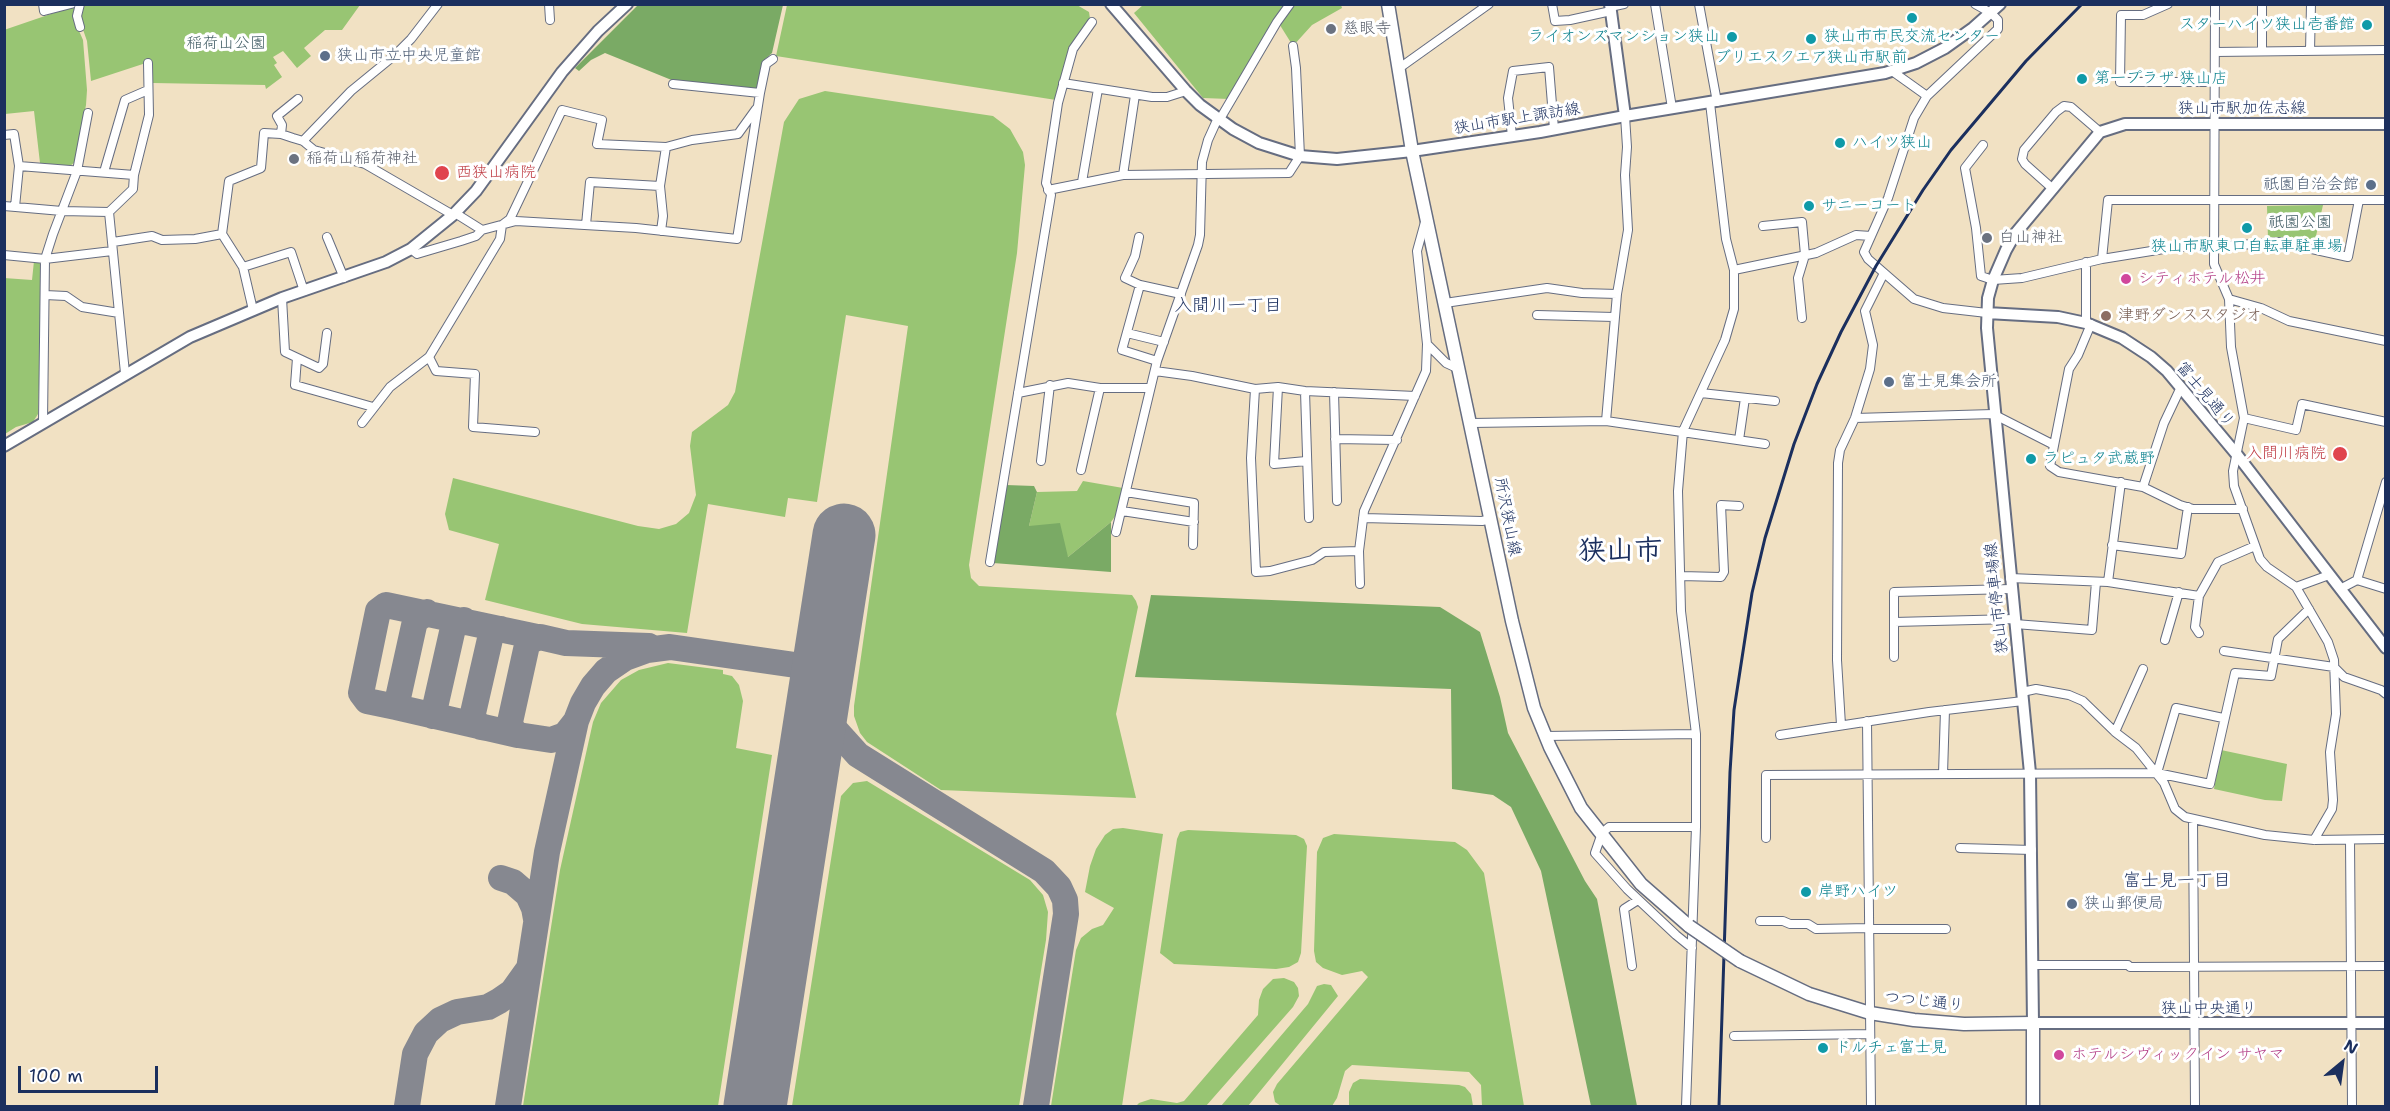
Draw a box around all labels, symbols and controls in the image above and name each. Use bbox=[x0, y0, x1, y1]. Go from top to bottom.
marker: 狭山市市民交流センター bbox=[1905, 11, 1919, 25]
place label: スターハイツ狭山壱番館 bbox=[2179, 15, 2355, 35]
marker: スターハイツ狭山壱番館 bbox=[2360, 18, 2374, 32]
place label: 慈眼寺 bbox=[1343, 19, 1391, 39]
marker: 慈眼寺 bbox=[1324, 22, 1338, 36]
place label: ライオンズマンション狭山 bbox=[1528, 27, 1720, 47]
place label: 狭山市市民交流センター bbox=[1824, 27, 2000, 47]
marker: ライオンズマンション狭山 bbox=[1725, 30, 1739, 44]
marker: ブリエスクエア狭山市駅前 bbox=[1804, 32, 1818, 46]
park label: 稲荷山公園 bbox=[186, 34, 266, 54]
place label: 狭山市立中央児童館 bbox=[337, 46, 481, 66]
place label: ブリエスクエア狭山市駅前 bbox=[1715, 48, 1907, 68]
marker: 狭山市立中央児童館 bbox=[318, 49, 332, 63]
place label: 第一プラザ 狭山店 bbox=[2094, 69, 2227, 89]
marker: 第一プラザ 狭山店 bbox=[2075, 72, 2089, 86]
street label: 狭山市駅加佐志線 bbox=[2178, 99, 2306, 119]
street label: 狭山市駅上諏訪線 bbox=[1452, 100, 1582, 138]
place label: ハイツ狭山 bbox=[1852, 133, 1932, 153]
marker: ハイツ狭山 bbox=[1833, 136, 1847, 150]
place label: 稲荷山稲荷神社 bbox=[306, 149, 418, 169]
marker: 稲荷山稲荷神社 bbox=[287, 152, 301, 166]
place label: 西狭山病院 bbox=[456, 163, 536, 183]
marker: 西狭山病院 bbox=[433, 164, 451, 182]
place label: 祇園自治会館 bbox=[2263, 175, 2359, 195]
marker: 祇園自治会館 bbox=[2364, 178, 2378, 192]
place label: サニーコート bbox=[1821, 196, 1917, 216]
marker: サニーコート bbox=[1802, 199, 1816, 213]
park label: 祇園公園 bbox=[2268, 213, 2332, 233]
marker: 狭山市駅東口自転車駐車場 bbox=[2240, 221, 2254, 235]
place label: 白山神社 bbox=[1999, 228, 2063, 248]
marker: 白山神社 bbox=[1980, 231, 1994, 245]
place label: 狭山市駅東口自転車駐車場 bbox=[2151, 237, 2343, 257]
place label: シティホテル松井 bbox=[2138, 269, 2266, 289]
marker: シティホテル松井 bbox=[2119, 272, 2133, 286]
district label: 入間川一丁目 bbox=[1174, 295, 1282, 317]
place label: 津野ダンススタジオ bbox=[2118, 306, 2262, 326]
marker: 津野ダンススタジオ bbox=[2099, 309, 2113, 323]
street label: 富士見通り bbox=[2172, 358, 2238, 432]
place label: 富士見集会所 bbox=[1901, 372, 1997, 392]
marker: 富士見集会所 bbox=[1882, 375, 1896, 389]
place label: 入間川病院 bbox=[2246, 444, 2326, 464]
marker: 入間川病院 bbox=[2331, 445, 2349, 463]
place label: ラピュタ武蔵野 bbox=[2043, 449, 2155, 469]
marker: ラピュタ武蔵野 bbox=[2024, 452, 2038, 466]
street label: 所沢狭山線 bbox=[1490, 476, 1524, 558]
district label: 狭山市 bbox=[1578, 535, 1662, 569]
street label: 狭山市停車場線 bbox=[1982, 541, 2012, 655]
district label: 富士見一丁目 bbox=[2123, 870, 2231, 892]
place label: 岸野ハイツ bbox=[1818, 882, 1898, 902]
marker: 岸野ハイツ bbox=[1799, 885, 1813, 899]
place label: 狭山郵便局 bbox=[2084, 894, 2164, 914]
marker: 狭山郵便局 bbox=[2065, 897, 2079, 911]
street label: つつじ通り bbox=[1883, 988, 1965, 1016]
street label: 狭山中央通り bbox=[2161, 999, 2257, 1019]
north arrow bbox=[2312, 1033, 2372, 1093]
text: N bbox=[2340, 1035, 2362, 1059]
place label: ドルチェ富士見 bbox=[1835, 1038, 1947, 1058]
marker: ドルチェ富士見 bbox=[1816, 1041, 1830, 1055]
place label: ホテルシヴィックイン サヤマ bbox=[2071, 1045, 2284, 1065]
marker: ホテルシヴィックイン サヤマ bbox=[2052, 1048, 2066, 1062]
scale bar bbox=[21, 1054, 160, 1092]
text: 100 m bbox=[29, 1064, 83, 1088]

